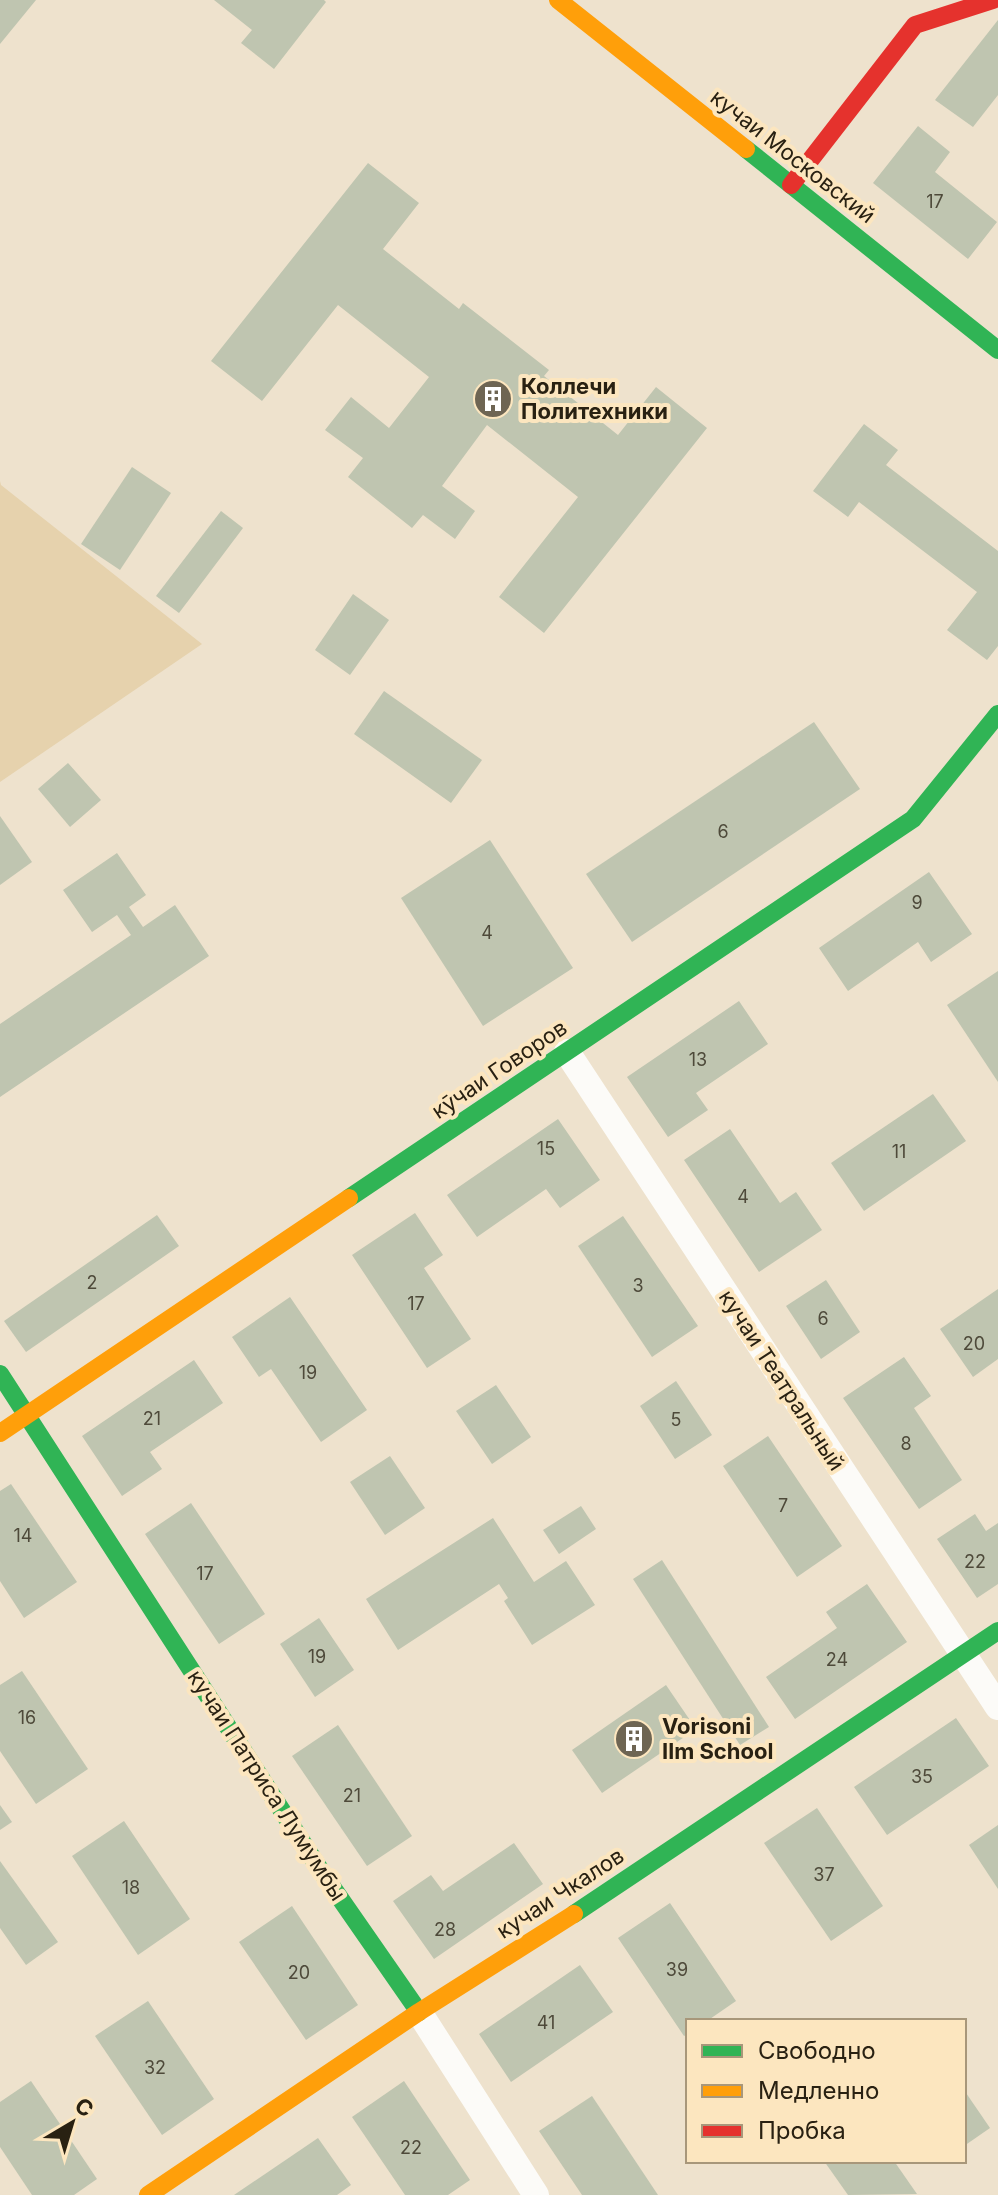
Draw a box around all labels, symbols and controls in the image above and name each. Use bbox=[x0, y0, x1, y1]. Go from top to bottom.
street label: кучаи Московский bbox=[706, 84, 880, 228]
house number: 17 bbox=[926, 191, 944, 212]
place label: Коллечи Политехники bbox=[521, 373, 668, 424]
building icon: Коллечи Политехники bbox=[472, 378, 514, 420]
house number: 6 bbox=[717, 821, 729, 842]
house number: 9 bbox=[911, 892, 923, 913]
house number: 4 bbox=[481, 922, 493, 943]
street label: кӯчаи Говоров bbox=[427, 1014, 571, 1124]
house number: 13 bbox=[689, 1049, 707, 1070]
house number: 15 bbox=[537, 1138, 555, 1159]
house number: 11 bbox=[892, 1141, 906, 1162]
house number: 4 bbox=[737, 1186, 749, 1207]
house number: 2 bbox=[87, 1272, 97, 1293]
house number: 3 bbox=[632, 1275, 644, 1296]
street label: кучаи Театральный bbox=[714, 1285, 850, 1475]
house number: 17 bbox=[407, 1293, 425, 1314]
house number: 6 bbox=[817, 1308, 829, 1329]
house number: 20 bbox=[963, 1333, 985, 1354]
house number: 19 bbox=[299, 1362, 317, 1383]
house number: 21 bbox=[143, 1408, 161, 1429]
house number: 5 bbox=[671, 1409, 681, 1430]
house number: 8 bbox=[900, 1433, 912, 1454]
house number: 7 bbox=[778, 1495, 788, 1516]
house number: 14 bbox=[14, 1525, 32, 1546]
house number: 22 bbox=[964, 1551, 986, 1572]
house number: 17 bbox=[196, 1563, 214, 1584]
house number: 19 bbox=[308, 1646, 326, 1667]
house number: 24 bbox=[826, 1649, 848, 1670]
street label: кучаи Патриса Лумумбы bbox=[183, 1665, 351, 1905]
house number: 16 bbox=[18, 1707, 36, 1728]
place label: Vorisoni Ilm School bbox=[662, 1713, 773, 1764]
building icon: Vorisoni Ilm School bbox=[613, 1718, 655, 1760]
house number: 35 bbox=[911, 1766, 933, 1787]
house number: 21 bbox=[343, 1785, 361, 1806]
street label: кучаи Чкалов bbox=[492, 1842, 628, 1944]
house number: 37 bbox=[813, 1864, 835, 1885]
house number: 18 bbox=[122, 1877, 140, 1898]
house number: 28 bbox=[434, 1919, 456, 1940]
house number: 39 bbox=[666, 1959, 688, 1980]
house number: 20 bbox=[288, 1962, 310, 1983]
house number: 41 bbox=[537, 2012, 555, 2033]
legend bbox=[686, 2019, 966, 2163]
text: Свободно bbox=[758, 2036, 876, 2065]
house number: 32 bbox=[144, 2057, 166, 2078]
text: Медленно bbox=[758, 2076, 879, 2105]
north arrow bbox=[32, 2083, 112, 2163]
text: С bbox=[70, 2092, 99, 2122]
text: Пробка bbox=[758, 2116, 846, 2145]
house number: 22 bbox=[400, 2137, 422, 2158]

